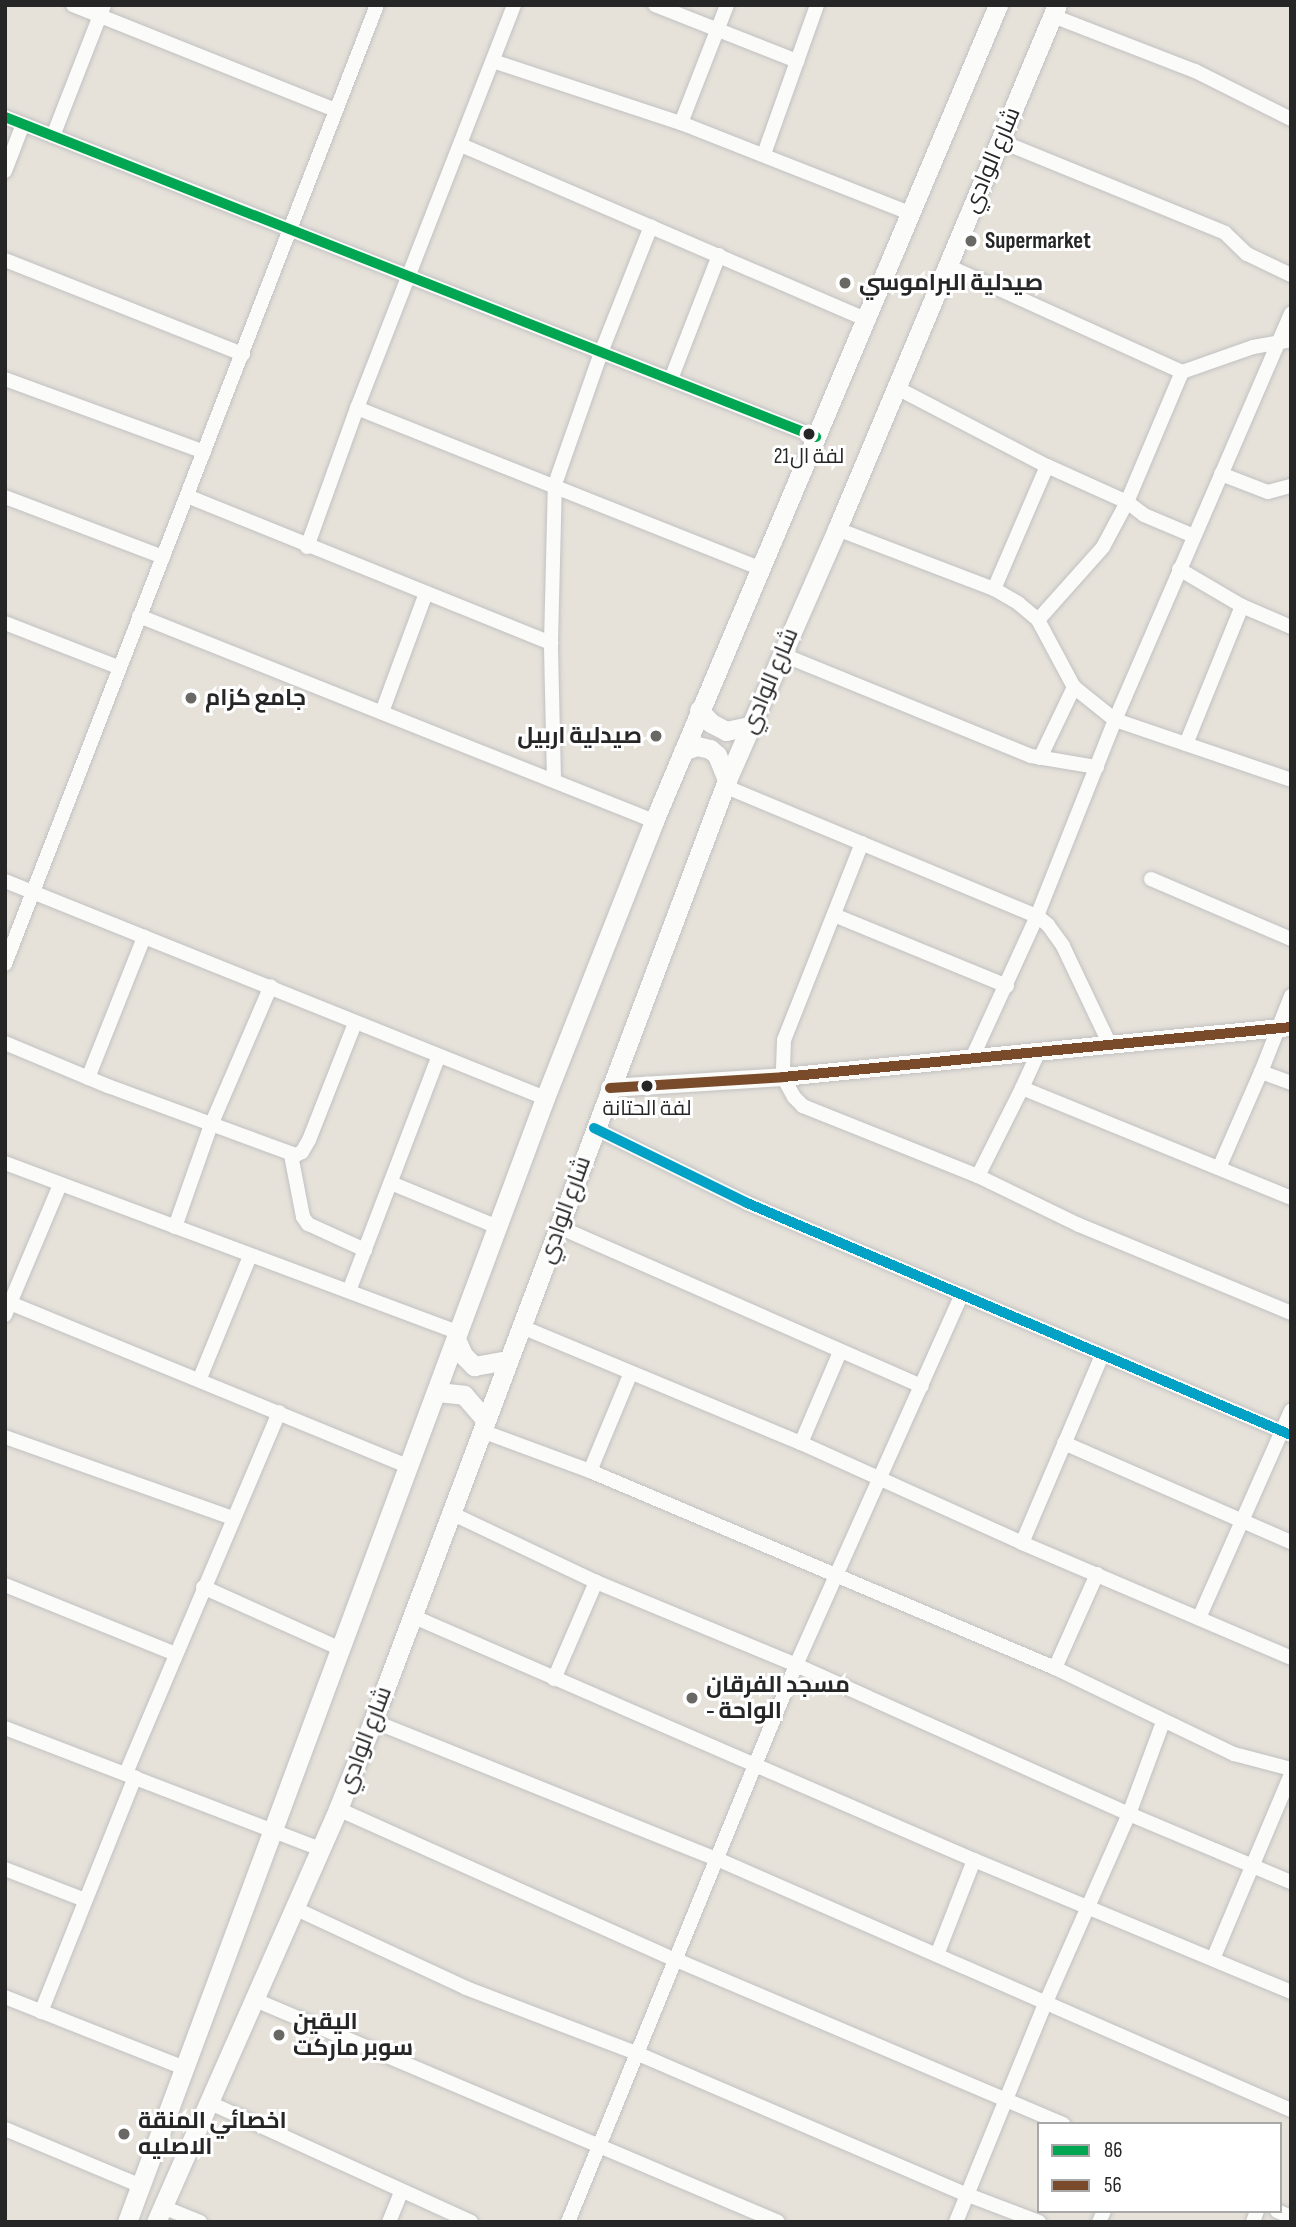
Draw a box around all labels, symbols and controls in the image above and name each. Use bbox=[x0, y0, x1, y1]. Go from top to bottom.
street label: شارع الوادي bbox=[957, 103, 1027, 217]
place label: Supermarket bbox=[985, 227, 1091, 255]
marker: Supermarket bbox=[963, 233, 979, 249]
place label: صيدلية البراموسي bbox=[859, 269, 1043, 297]
marker: صيدلية البراموسي bbox=[837, 275, 853, 291]
marker: لفة ال21 bbox=[802, 427, 816, 441]
place label: لفة ال21 bbox=[774, 444, 844, 470]
street label: شارع الوادي bbox=[735, 624, 805, 738]
place label: جامع كزام bbox=[205, 684, 306, 712]
marker: جامع كزام bbox=[183, 690, 199, 706]
place label: صيدلية اربيل bbox=[517, 722, 642, 750]
marker: صيدلية اربيل bbox=[648, 728, 664, 744]
marker: لفة الحتانة bbox=[640, 1079, 654, 1093]
place label: لفة الحتانة bbox=[603, 1096, 691, 1122]
street label: شارع الوادي bbox=[533, 1153, 597, 1267]
place label: مسجد الفرقان - الواحة bbox=[706, 1671, 850, 1725]
street label: شارع الوادي bbox=[332, 1683, 398, 1797]
marker: مسجد الفرقان - الواحة bbox=[684, 1690, 700, 1706]
place label: اليقين سوبر ماركت bbox=[293, 2008, 413, 2062]
marker: اليقين سوبر ماركت bbox=[271, 2027, 287, 2043]
place label: اخصائي المنقة الاصليه bbox=[138, 2107, 287, 2161]
legend bbox=[1037, 2122, 1282, 2213]
marker: اخصائي المنقة الاصليه bbox=[116, 2126, 132, 2142]
text: 86 bbox=[1104, 2138, 1122, 2163]
text: 56 bbox=[1104, 2173, 1122, 2198]

